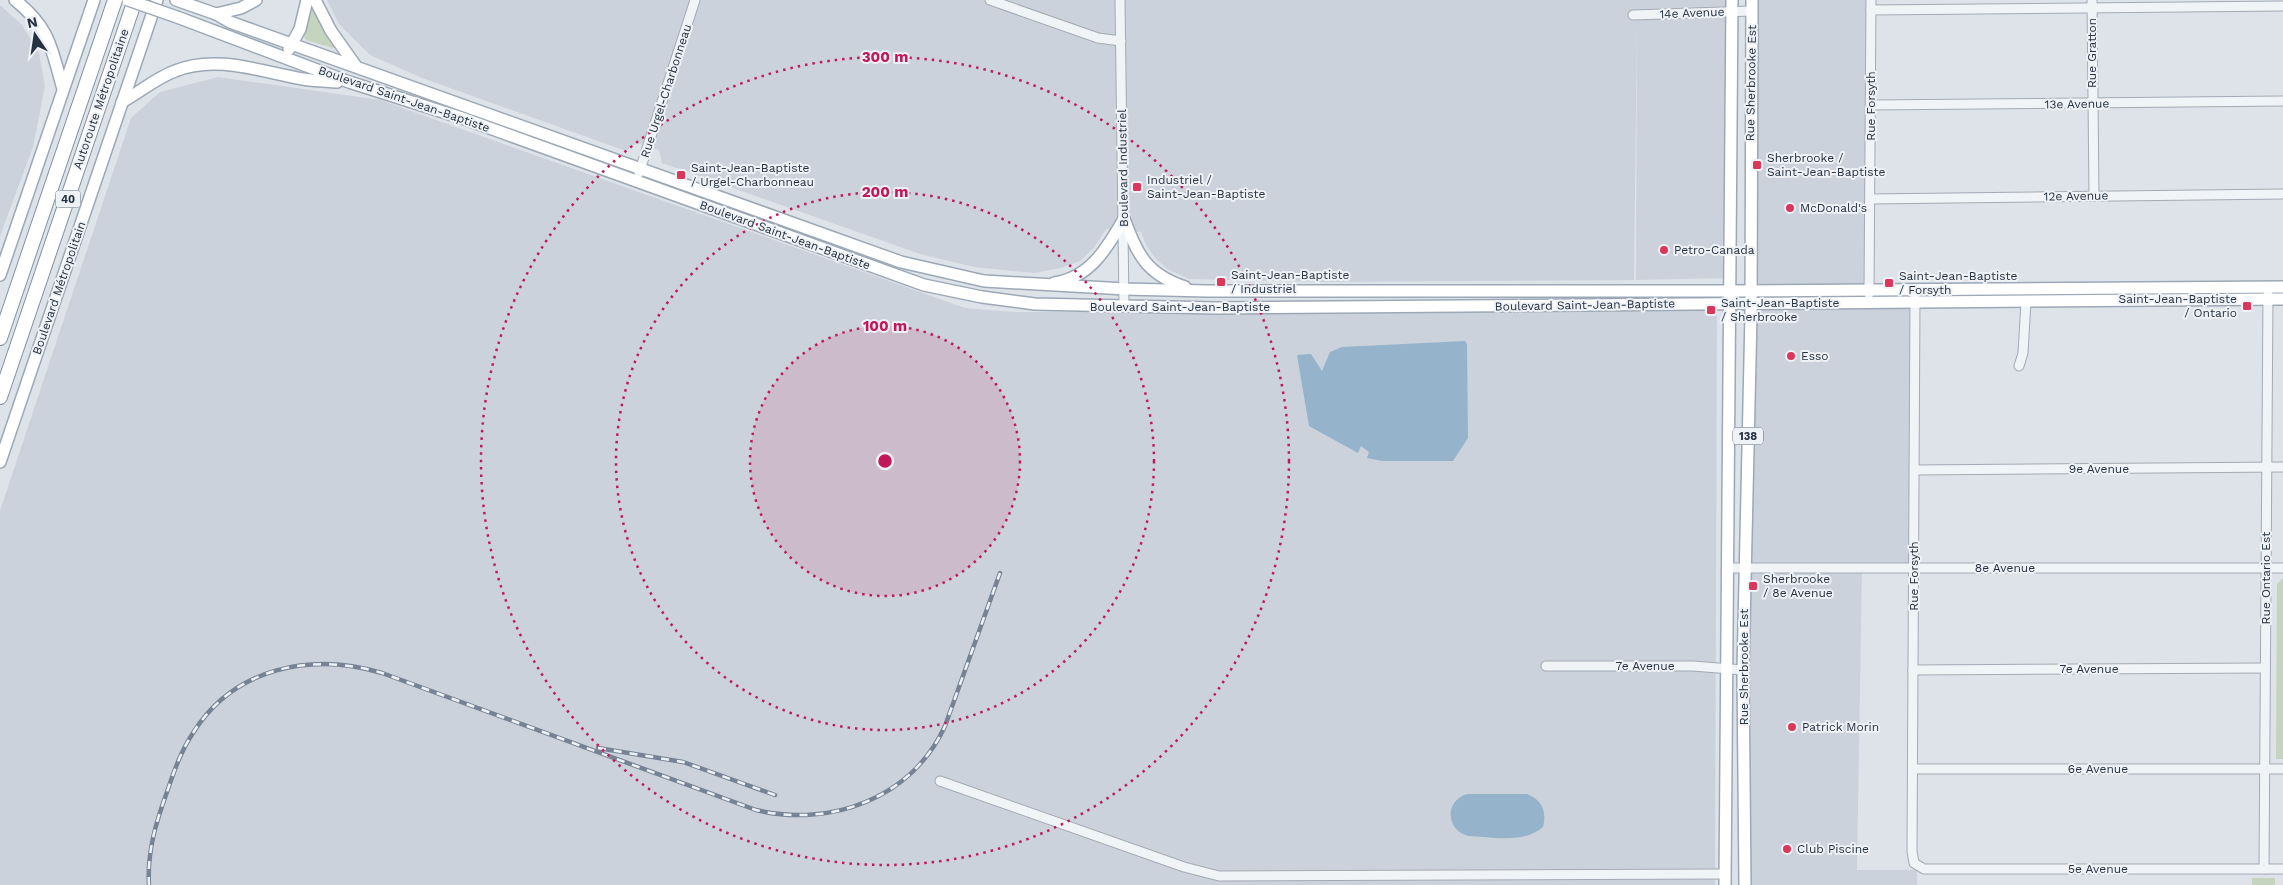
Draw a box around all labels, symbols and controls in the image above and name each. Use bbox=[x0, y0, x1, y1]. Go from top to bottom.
street label: 14e Avenue bbox=[1659, 5, 1725, 21]
north arrow bbox=[10, 10, 60, 60]
text: N bbox=[25, 13, 39, 31]
street label: Rue Gratton bbox=[2085, 18, 2099, 88]
street label: Rue Urgel-Charbonneau bbox=[638, 22, 694, 160]
street label: Rue Sherbrooke Est bbox=[1743, 25, 1759, 141]
street label: Autoroute Métropolitaine bbox=[70, 27, 132, 171]
text: 300 m bbox=[862, 48, 908, 66]
street label: Boulevard Saint-Jean-Baptiste bbox=[316, 63, 492, 135]
street label: Rue Forsyth bbox=[1864, 71, 1878, 141]
street label: 13e Avenue bbox=[2045, 96, 2110, 112]
street label: Boulevard Industriel bbox=[1115, 109, 1131, 227]
place label: Sherbrooke / Saint-Jean-Baptiste bbox=[1767, 151, 1885, 179]
marker: Sherbrooke / Saint-Jean-Baptiste bbox=[1751, 159, 1763, 171]
place label: Saint-Jean-Baptiste / Urgel-Charbonneau bbox=[691, 161, 814, 189]
marker: Saint-Jean-Baptiste / Urgel-Charbonneau bbox=[675, 169, 687, 181]
place label: Industriel / Saint-Jean-Baptiste bbox=[1147, 173, 1265, 201]
marker: Industriel / Saint-Jean-Baptiste bbox=[1131, 181, 1143, 193]
text: 200 m bbox=[862, 183, 908, 201]
street label: 12e Avenue bbox=[2044, 188, 2109, 204]
road number: 40 bbox=[56, 190, 80, 208]
street label: Boulevard Saint-Jean-Baptiste bbox=[698, 198, 872, 272]
place label: McDonald's bbox=[1800, 201, 1867, 215]
marker: McDonald's bbox=[1784, 202, 1796, 214]
street label: Boulevard Métropolitain bbox=[30, 220, 88, 356]
place label: Petro-Canada bbox=[1674, 243, 1755, 257]
marker: Petro-Canada bbox=[1658, 244, 1670, 256]
place label: Saint-Jean-Baptiste / Industriel bbox=[1231, 268, 1349, 296]
place label: Saint-Jean-Baptiste / Forsyth bbox=[1899, 269, 2017, 297]
marker: Saint-Jean-Baptiste / Industriel bbox=[1215, 276, 1227, 288]
marker: Saint-Jean-Baptiste / Forsyth bbox=[1883, 277, 1895, 289]
place label: Saint-Jean-Baptiste / Ontario bbox=[2119, 292, 2237, 320]
street label: Boulevard Saint-Jean-Baptiste bbox=[1495, 296, 1675, 314]
place label: Saint-Jean-Baptiste / Sherbrooke bbox=[1721, 296, 1839, 324]
street label: Boulevard Saint-Jean-Baptiste bbox=[1090, 300, 1270, 314]
marker: Saint-Jean-Baptiste / Ontario bbox=[2241, 300, 2253, 312]
marker: Saint-Jean-Baptiste / Sherbrooke bbox=[1705, 304, 1717, 316]
text: 100 m bbox=[863, 317, 907, 335]
place label: Esso bbox=[1801, 349, 1829, 363]
marker: Esso bbox=[1785, 350, 1797, 362]
road number: 138 bbox=[1733, 428, 1763, 444]
centre of rings bbox=[876, 452, 894, 470]
street label: 9e Avenue bbox=[2069, 462, 2129, 476]
street label: Rue Ontario Est bbox=[2259, 532, 2273, 624]
street label: Rue Forsyth bbox=[1907, 541, 1921, 611]
street label: 8e Avenue bbox=[1975, 561, 2035, 575]
place label: Sherbrooke / 8e Avenue bbox=[1763, 572, 1833, 600]
marker: Sherbrooke / 8e Avenue bbox=[1747, 580, 1759, 592]
street label: Rue Sherbrooke Est bbox=[1737, 609, 1751, 725]
street label: 7e Avenue bbox=[1615, 659, 1675, 673]
street label: 7e Avenue bbox=[2059, 662, 2119, 676]
place label: Patrick Morin bbox=[1802, 720, 1879, 734]
marker: Patrick Morin bbox=[1786, 721, 1798, 733]
street label: 6e Avenue bbox=[2068, 762, 2128, 776]
place label: Club Piscine bbox=[1797, 842, 1869, 856]
marker: Club Piscine bbox=[1781, 843, 1793, 855]
street label: 5e Avenue bbox=[2068, 862, 2128, 876]

